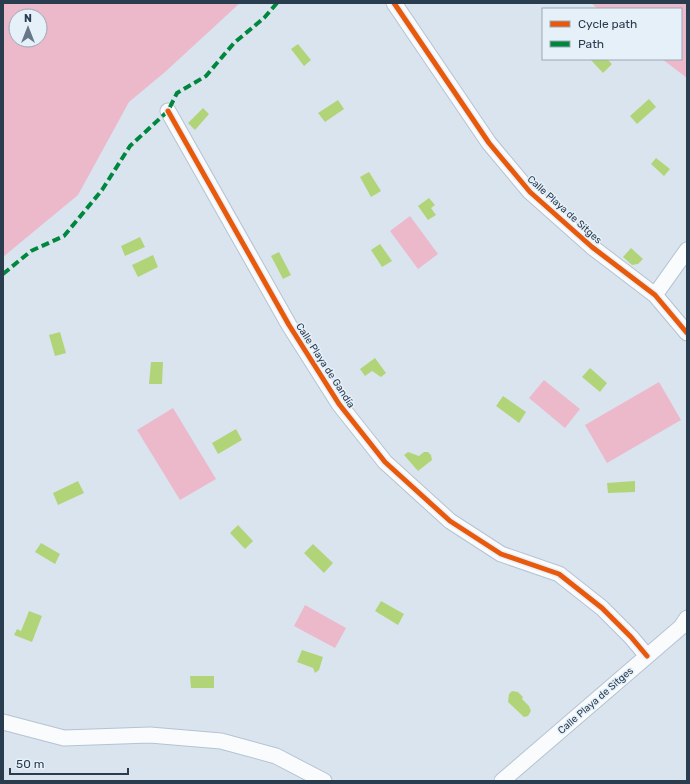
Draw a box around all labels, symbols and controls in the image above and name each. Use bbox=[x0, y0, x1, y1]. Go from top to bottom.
north arrow bbox=[8, 8, 48, 48]
legend bbox=[542, 8, 682, 60]
text: N bbox=[24, 12, 32, 25]
text: Cycle path bbox=[578, 17, 637, 31]
text: Path bbox=[578, 37, 604, 51]
street label: Calle Playa de Sitges bbox=[525, 173, 604, 246]
street label: Calle Playa de Gandía bbox=[293, 321, 357, 410]
street label: Calle Playa de Sitges bbox=[556, 665, 636, 737]
scale bar bbox=[10, 750, 128, 776]
text: 50 m bbox=[16, 757, 44, 771]

